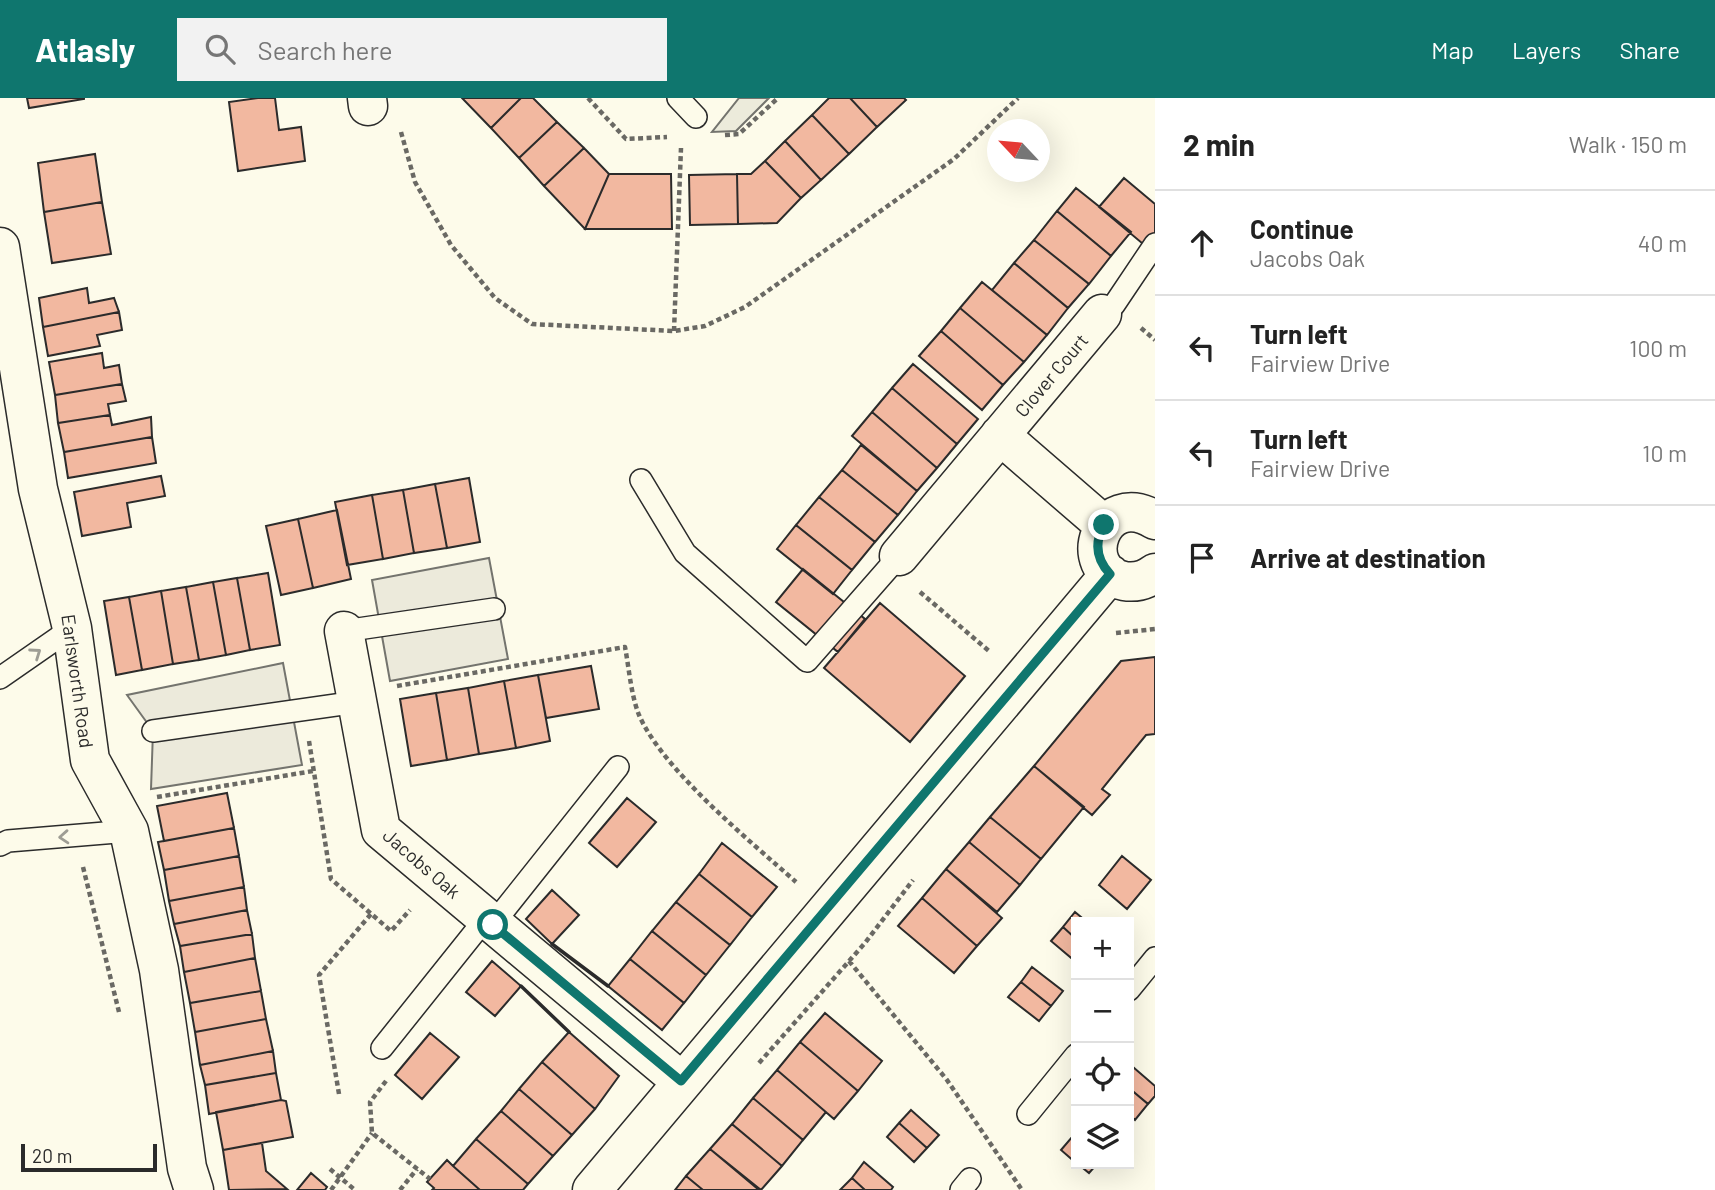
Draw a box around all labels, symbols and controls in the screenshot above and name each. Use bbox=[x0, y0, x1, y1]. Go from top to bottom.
search box bbox=[177, 18, 667, 81]
text: Atlasly bbox=[35, 29, 135, 69]
icon: search bbox=[201, 30, 239, 68]
text: Search here bbox=[257, 34, 393, 65]
text: Map bbox=[1431, 35, 1474, 64]
text: Layers bbox=[1512, 35, 1581, 64]
text: Share bbox=[1619, 35, 1680, 64]
north arrow bbox=[987, 119, 1050, 182]
text: 2 min bbox=[1183, 126, 1255, 162]
text: Walk · 150 m bbox=[1569, 130, 1687, 158]
text: Continue bbox=[1250, 213, 1354, 244]
icon: ahead bbox=[1183, 224, 1221, 262]
text: 40 m bbox=[1638, 229, 1687, 257]
text: Jacobs Oak bbox=[1250, 244, 1365, 272]
text: Turn left bbox=[1250, 318, 1348, 349]
street label: Clover Court bbox=[1010, 329, 1092, 421]
icon: left bbox=[1183, 329, 1221, 367]
text: 100 m bbox=[1629, 334, 1687, 362]
text: Fairview Drive bbox=[1250, 349, 1390, 377]
text: Turn left bbox=[1250, 423, 1348, 454]
icon: left bbox=[1183, 434, 1221, 472]
text: 10 m bbox=[1642, 439, 1687, 467]
text: Fairview Drive bbox=[1250, 454, 1390, 482]
route end bbox=[1088, 509, 1119, 540]
icon: arrive bbox=[1183, 539, 1221, 577]
text: Arrive at destination bbox=[1250, 542, 1486, 573]
street label: Earlsworth Road bbox=[57, 613, 99, 749]
one-way arrow bbox=[28, 649, 41, 661]
street label: Jacobs Oak bbox=[379, 823, 465, 903]
one-way arrow bbox=[58, 829, 69, 844]
route start bbox=[477, 909, 508, 940]
map controls bbox=[1071, 917, 1134, 1169]
button: + bbox=[1071, 917, 1134, 980]
button: − bbox=[1071, 980, 1134, 1043]
button: locate bbox=[1071, 1043, 1134, 1106]
button: layers bbox=[1071, 1106, 1134, 1169]
scale bar bbox=[21, 1141, 158, 1173]
text: 20 m bbox=[32, 1144, 72, 1167]

